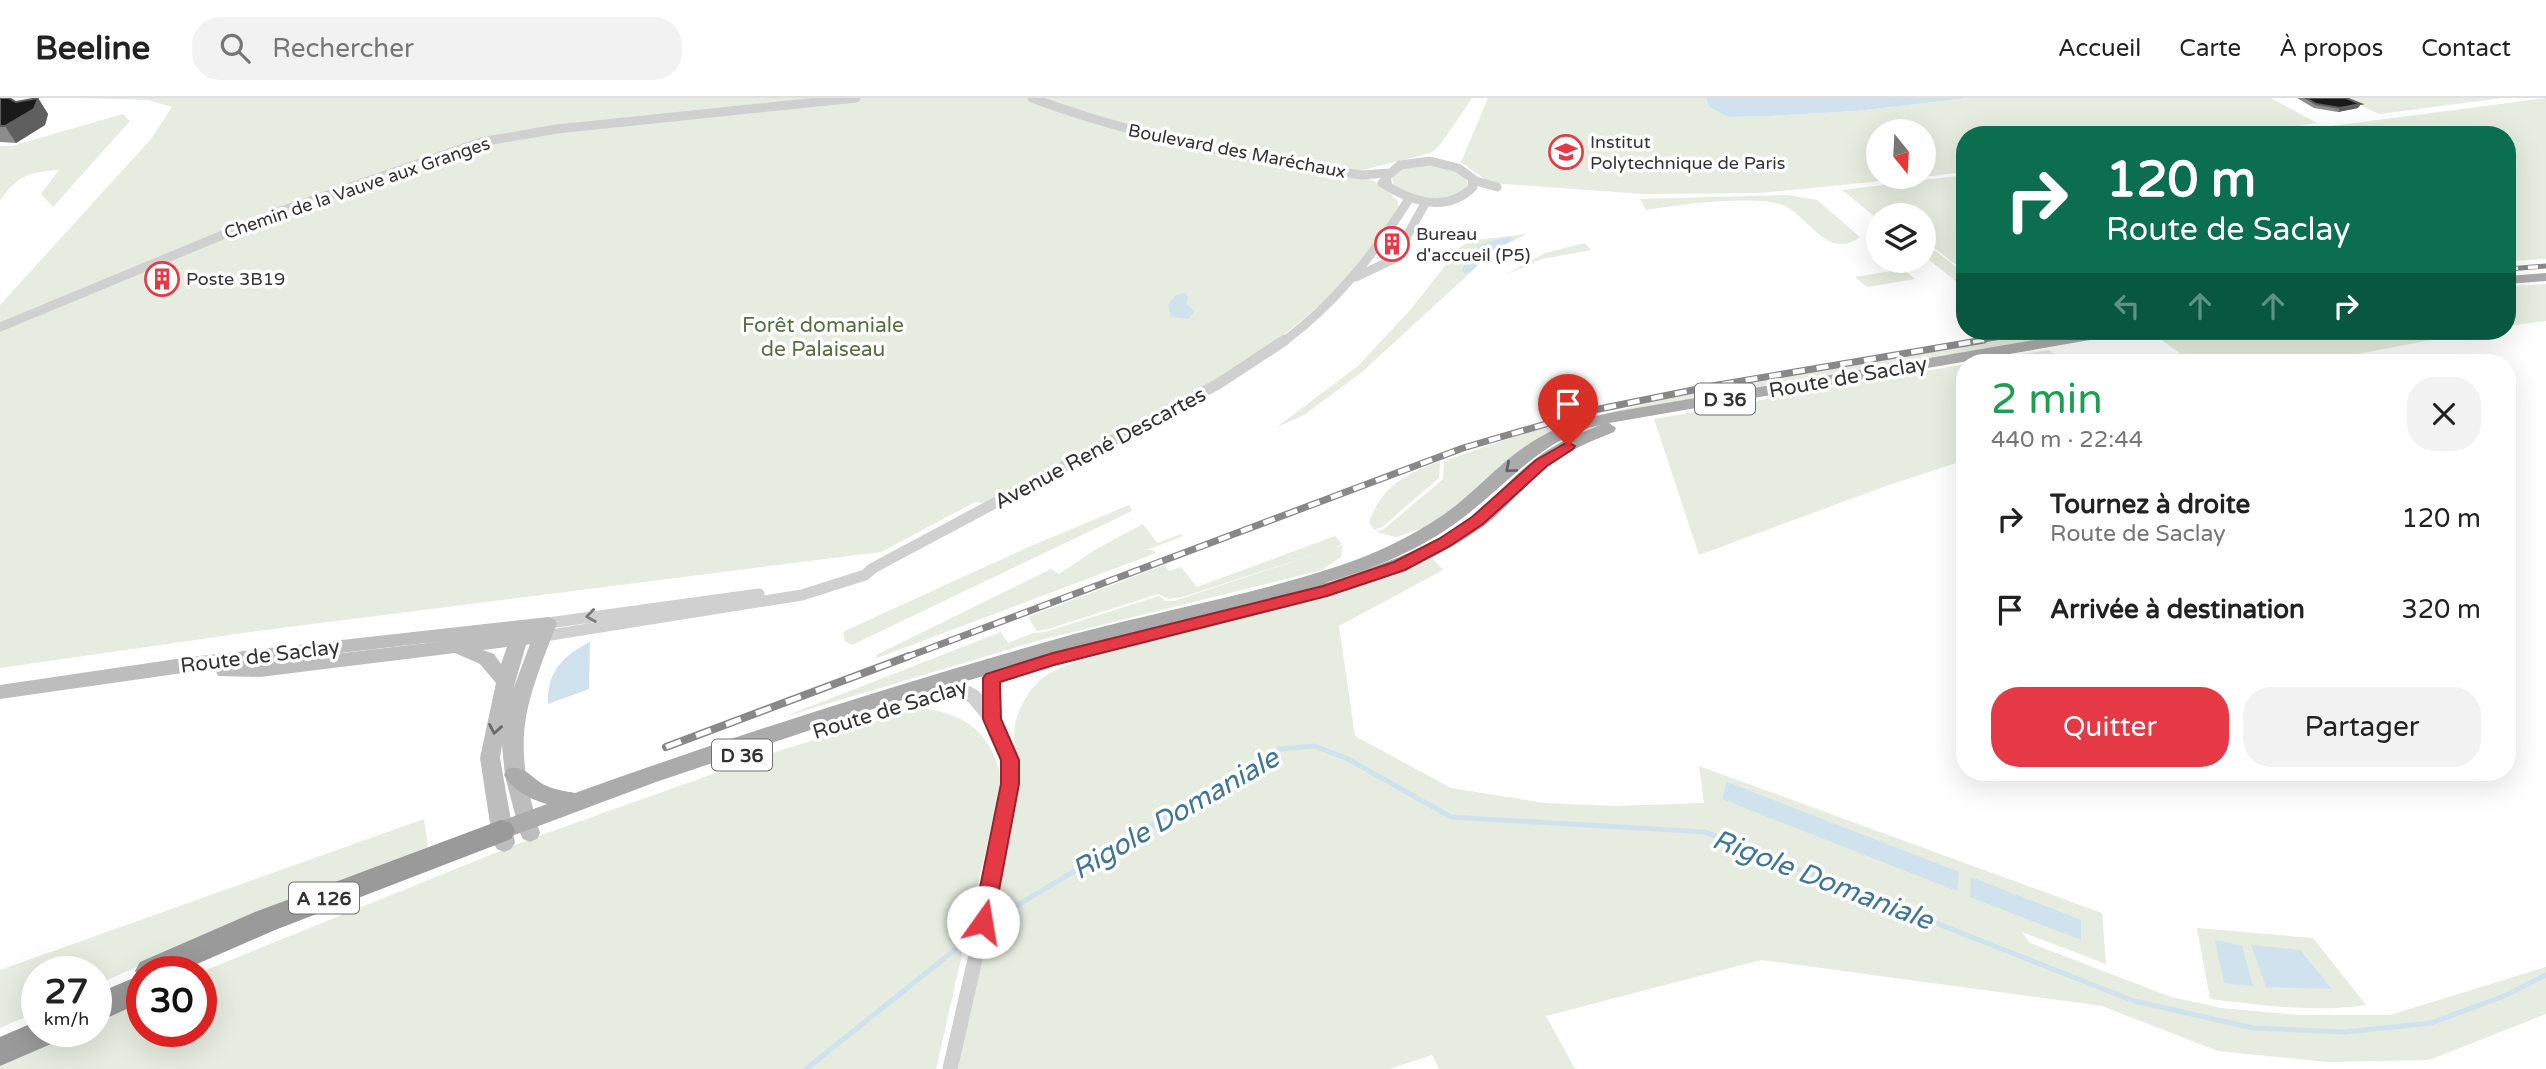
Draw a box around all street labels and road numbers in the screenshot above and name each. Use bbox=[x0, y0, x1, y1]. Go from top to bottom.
street label: Boulevard des Maréchaux bbox=[1126, 119, 1348, 183]
street label: Chemin de la Vauve aux Granges bbox=[221, 132, 493, 244]
street label: Route de Saclay bbox=[1767, 351, 1929, 404]
street label: Avenue René Descartes bbox=[990, 382, 1210, 515]
road number: D 36 bbox=[1695, 384, 1755, 414]
street label: Route de Saclay bbox=[179, 634, 341, 679]
street label: Route de Saclay bbox=[810, 674, 970, 745]
road number: D 36 bbox=[712, 740, 772, 770]
road number: A 126 bbox=[289, 883, 359, 914]

